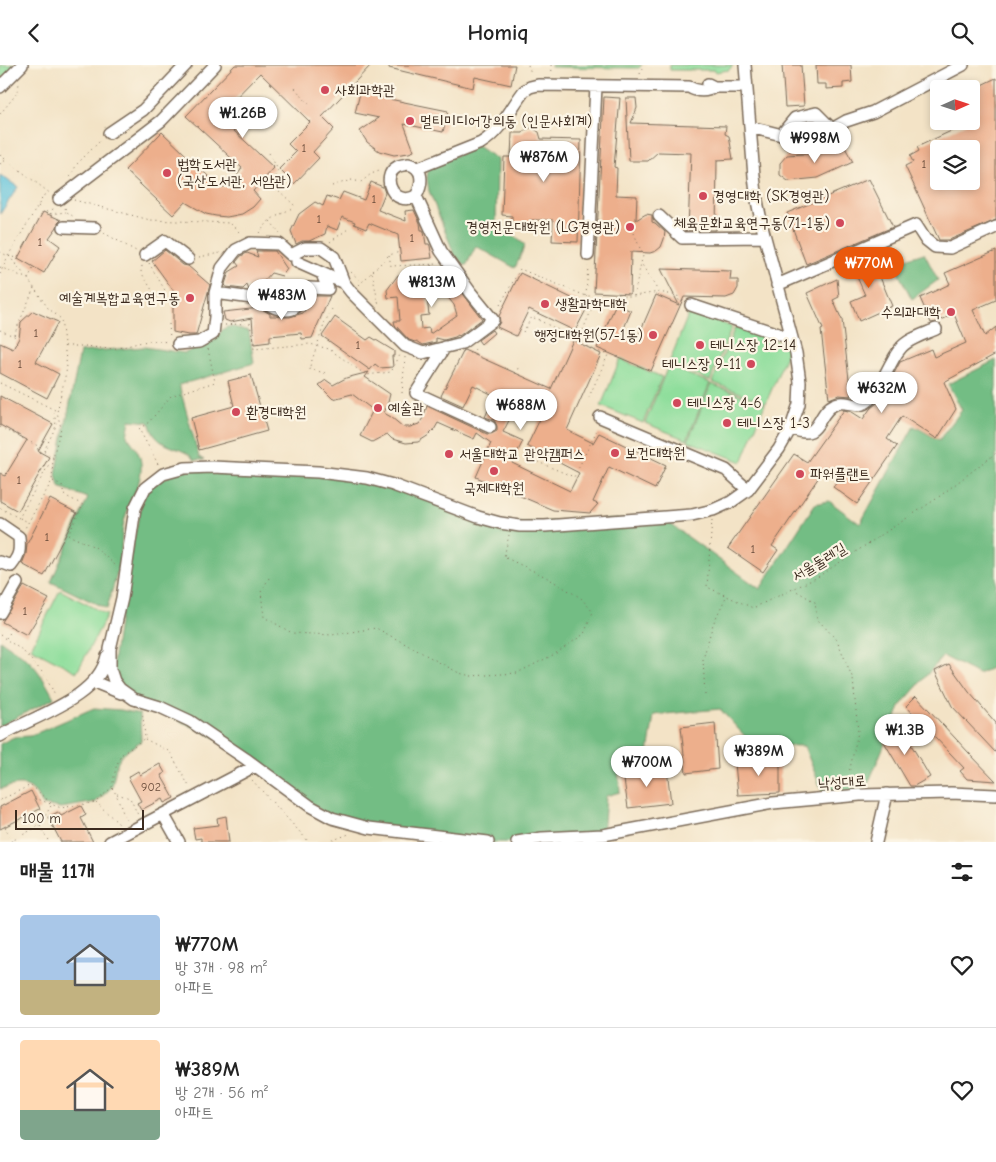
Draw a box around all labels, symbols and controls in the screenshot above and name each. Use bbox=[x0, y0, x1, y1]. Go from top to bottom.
icon: back bbox=[20, 19, 48, 47]
icon: search bbox=[948, 19, 976, 47]
text: Homiq bbox=[467, 20, 529, 46]
north arrow bbox=[930, 80, 980, 130]
map controls bbox=[930, 80, 980, 190]
place label: 사회과학관 bbox=[335, 81, 395, 99]
marker: 사회과학관 bbox=[319, 84, 331, 96]
pin: ₩1.26B bbox=[202, 97, 284, 139]
text: ₩1.26B bbox=[219, 104, 267, 122]
place label: 멀티미디어강의동 (인문사회계) bbox=[420, 112, 592, 130]
marker: 멀티미디어강의동 (인문사회계) bbox=[404, 115, 416, 127]
pin: ₩998M bbox=[780, 121, 850, 164]
text: ₩998M bbox=[790, 129, 840, 147]
button: layers bbox=[930, 140, 980, 190]
house number: 1 bbox=[302, 141, 307, 155]
pin: ₩876M bbox=[509, 141, 579, 183]
text: ₩876M bbox=[520, 148, 568, 166]
place label: 법학도서관 (국산도서관, 서암관) bbox=[177, 155, 291, 190]
house number: 1 bbox=[922, 157, 927, 171]
marker: 법학도서관 (국산도서관, 서암관) bbox=[161, 167, 173, 179]
place label: 경영대학 (SK경영관) bbox=[713, 187, 830, 205]
marker: 경영대학 (SK경영관) bbox=[697, 190, 709, 202]
house number: 1 bbox=[372, 192, 377, 206]
house number: 1 bbox=[317, 212, 322, 226]
place label: 체육문화교육연구동(71-1동) bbox=[674, 214, 830, 232]
marker: 체육문화교육연구동(71-1동) bbox=[834, 217, 846, 229]
place label: 경영전문대학원 (LG경영관) bbox=[466, 218, 620, 236]
marker: 경영전문대학원 (LG경영관) bbox=[624, 221, 636, 233]
house number: 1 bbox=[410, 231, 415, 245]
house number: 1 bbox=[38, 235, 43, 249]
pin: ₩770M bbox=[834, 247, 904, 289]
text: ₩770M bbox=[845, 254, 893, 272]
pin: ₩813M bbox=[397, 265, 467, 308]
text: ₩813M bbox=[408, 273, 456, 291]
pin: ₩483M bbox=[247, 279, 317, 321]
text: ₩483M bbox=[258, 286, 306, 304]
place label: 예술계복합교육연구동 bbox=[59, 289, 180, 307]
marker: 예술계복합교육연구동 bbox=[184, 292, 196, 304]
place label: 생활과학대학 bbox=[555, 295, 627, 313]
marker: 생활과학대학 bbox=[539, 298, 551, 310]
place label: 수의과대학 bbox=[881, 303, 941, 321]
marker: 수의과대학 bbox=[945, 306, 957, 318]
house number: 1 bbox=[34, 326, 39, 340]
place label: 행정대학원(57-1동) bbox=[534, 326, 643, 344]
marker: 행정대학원(57-1동) bbox=[647, 329, 659, 341]
place label: 테니스장 12-14 bbox=[710, 336, 796, 354]
house number: 1 bbox=[356, 338, 361, 352]
marker: 테니스장 12-14 bbox=[694, 339, 706, 351]
place label: 테니스장 9-11 bbox=[662, 355, 741, 373]
house number: 1 bbox=[18, 357, 23, 371]
marker: 테니스장 9-11 bbox=[745, 358, 757, 370]
pin: ₩632M bbox=[847, 371, 917, 414]
text: ₩632M bbox=[857, 379, 907, 397]
pin: ₩688M bbox=[486, 389, 556, 431]
place label: 테니스장 4-6 bbox=[687, 394, 762, 412]
text: ₩688M bbox=[496, 396, 546, 414]
marker: 테니스장 4-6 bbox=[671, 397, 683, 409]
place label: 예술관 bbox=[388, 399, 424, 417]
marker: 예술관 bbox=[372, 402, 384, 414]
place label: 환경대학원 bbox=[246, 403, 306, 421]
marker: 환경대학원 bbox=[230, 406, 242, 418]
place label: 테니스장 1-3 bbox=[737, 414, 810, 432]
marker: 테니스장 1-3 bbox=[721, 417, 733, 429]
place label: 보건대학원 bbox=[625, 444, 685, 462]
place label: 서울대학교 관악캠퍼스 bbox=[459, 445, 585, 463]
marker: 보건대학원 bbox=[609, 447, 621, 459]
marker: 서울대학교 관악캠퍼스 bbox=[443, 448, 455, 460]
marker: 국제대학원 bbox=[488, 465, 500, 477]
place label: 파워플랜트 bbox=[810, 465, 870, 483]
marker: 파워플랜트 bbox=[794, 468, 806, 480]
house number: 1 bbox=[17, 473, 22, 487]
place label: 국제대학원 bbox=[464, 479, 524, 497]
house number: 1 bbox=[45, 530, 50, 544]
street label: 서울둘레길 bbox=[788, 539, 850, 585]
house number: 1 bbox=[751, 542, 756, 556]
house number: 1 bbox=[23, 604, 28, 618]
pin: ₩1.3B bbox=[870, 713, 940, 756]
text: ₩1.3B bbox=[886, 721, 924, 739]
pin: ₩389M bbox=[724, 735, 794, 777]
text: ₩389M bbox=[734, 742, 784, 760]
pin: ₩700M bbox=[612, 745, 682, 788]
text: ₩700M bbox=[622, 753, 672, 771]
street label: 낙성대로 bbox=[817, 771, 867, 793]
house number: 902 bbox=[141, 780, 161, 794]
scale bar bbox=[15, 807, 144, 830]
text: 100 m bbox=[22, 810, 61, 827]
icon: filters bbox=[948, 858, 976, 886]
text: 매물 11개 bbox=[20, 859, 95, 883]
text: ₩770M bbox=[175, 932, 238, 956]
icon: home bbox=[60, 935, 120, 995]
icon: heart bbox=[948, 951, 976, 979]
text: 방 3개 · 98 m² bbox=[175, 959, 267, 977]
text: 아파트 bbox=[175, 979, 214, 997]
text: ₩389M bbox=[175, 1057, 240, 1081]
icon: home bbox=[60, 1060, 120, 1120]
icon: heart bbox=[948, 1076, 976, 1104]
text: 방 2개 · 56 m² bbox=[175, 1084, 268, 1102]
text: 아파트 bbox=[175, 1104, 214, 1122]

